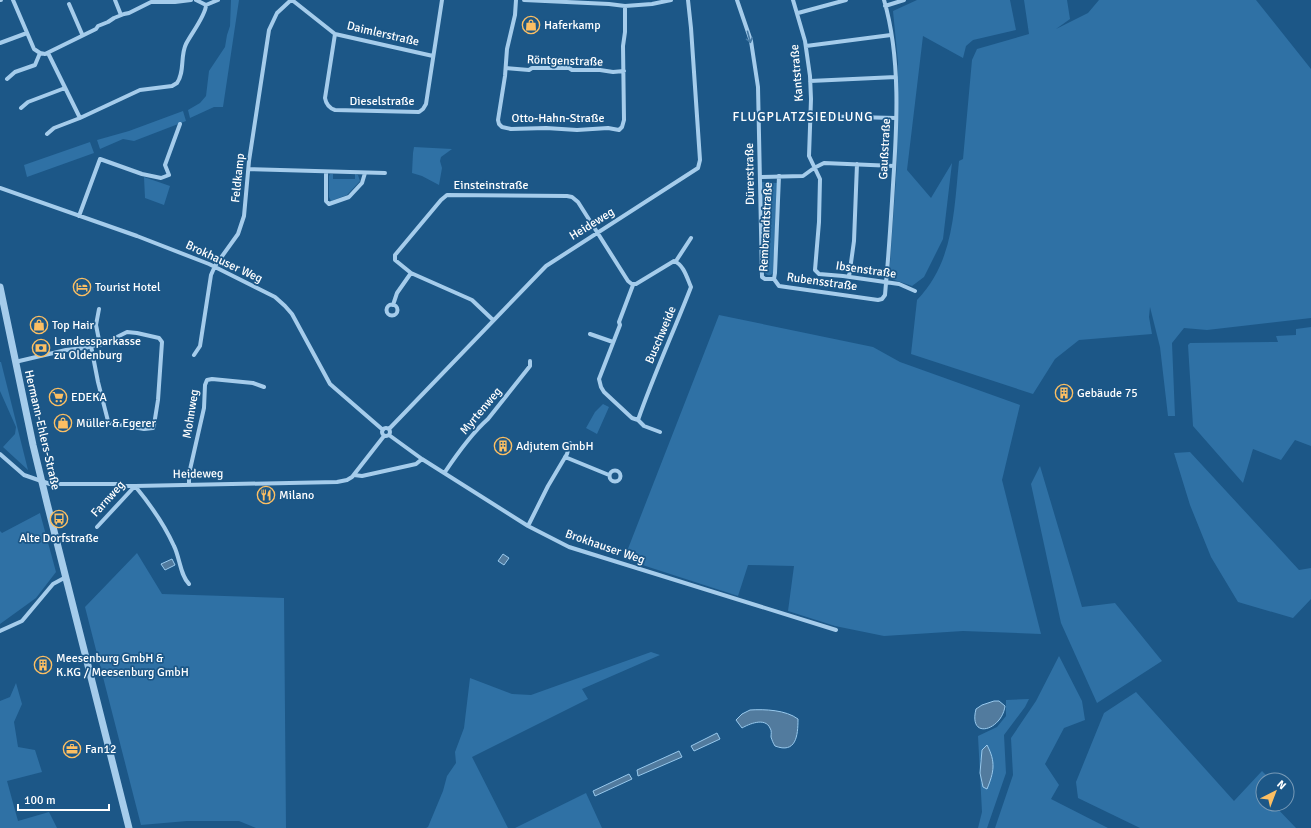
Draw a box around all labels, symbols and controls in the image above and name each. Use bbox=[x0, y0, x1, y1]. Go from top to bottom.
shop icon: Haferkamp bbox=[521, 15, 541, 35]
street label: Daimlerstraße bbox=[345, 18, 421, 50]
place label: Haferkamp bbox=[544, 18, 601, 33]
one-way arrow bbox=[746, 30, 754, 43]
street label: Kantstraße bbox=[787, 44, 807, 102]
street label: Röntgenstraße bbox=[527, 52, 603, 70]
street label: Dieselstraße bbox=[349, 94, 415, 109]
district label: FLUGPLATZSIEDLUNG bbox=[732, 109, 874, 125]
street label: Otto-Hahn-Straße bbox=[512, 111, 604, 126]
street label: Gaußstraße bbox=[876, 118, 894, 180]
street label: Dürerstraße bbox=[742, 143, 758, 205]
street label: Feldkamp bbox=[228, 152, 248, 204]
street label: Einsteinstraße bbox=[453, 178, 529, 193]
street label: Rembrandtstraße bbox=[756, 182, 776, 272]
street label: Heideweg bbox=[567, 204, 617, 244]
street label: Brokhauser Weg bbox=[183, 238, 265, 286]
street label: Ibsenstraße bbox=[835, 258, 897, 282]
street label: Rubensstraße bbox=[786, 270, 858, 294]
hotel icon: Tourist Hotel bbox=[72, 277, 92, 297]
place label: Tourist Hotel bbox=[95, 280, 161, 295]
street label: Buschweide bbox=[642, 304, 680, 366]
shop icon: Top Hair bbox=[29, 315, 49, 335]
place label: Top Hair bbox=[52, 318, 95, 333]
place label: Landessparkasse zu Oldenburg bbox=[54, 334, 141, 363]
bank icon: Landessparkasse zu Oldenburg bbox=[31, 338, 51, 358]
street label: Hermann-Ehlers-Straße bbox=[21, 368, 63, 492]
building icon: Gebäude 75 bbox=[1054, 383, 1074, 403]
street label: Myrtenweg bbox=[457, 384, 505, 438]
place label: Gebäude 75 bbox=[1077, 386, 1138, 401]
supermarket icon: EDEKA bbox=[48, 387, 68, 407]
street label: Mohnweg bbox=[180, 388, 202, 440]
place label: EDEKA bbox=[71, 390, 108, 405]
shop icon: Müller & Egerer bbox=[53, 413, 73, 433]
place label: Müller & Egerer bbox=[76, 416, 156, 431]
building icon: Adjutem GmbH bbox=[493, 436, 513, 456]
place label: Adjutem GmbH bbox=[516, 439, 593, 454]
street label: Heideweg bbox=[173, 466, 223, 482]
street label: Farnweg bbox=[88, 478, 128, 520]
restaurant icon: Milano bbox=[256, 485, 276, 505]
place label: Milano bbox=[279, 488, 314, 503]
bus stop icon: Alte Dorfstraße bbox=[49, 509, 69, 529]
street label: Brokhauser Weg bbox=[563, 526, 647, 568]
place label: Alte Dorfstraße bbox=[19, 531, 99, 546]
place label: Meesenburg GmbH & K.KG / Meesenburg GmbH bbox=[56, 651, 189, 680]
building icon: Meesenburg GmbH & K.KG / Meesenburg GmbH bbox=[33, 655, 53, 675]
office icon: Fan12 bbox=[62, 739, 82, 759]
place label: Fan12 bbox=[85, 742, 116, 757]
north arrow bbox=[1255, 772, 1295, 812]
text: N bbox=[1274, 778, 1289, 792]
scale bar bbox=[18, 786, 109, 812]
text: 100 m bbox=[24, 793, 56, 808]

